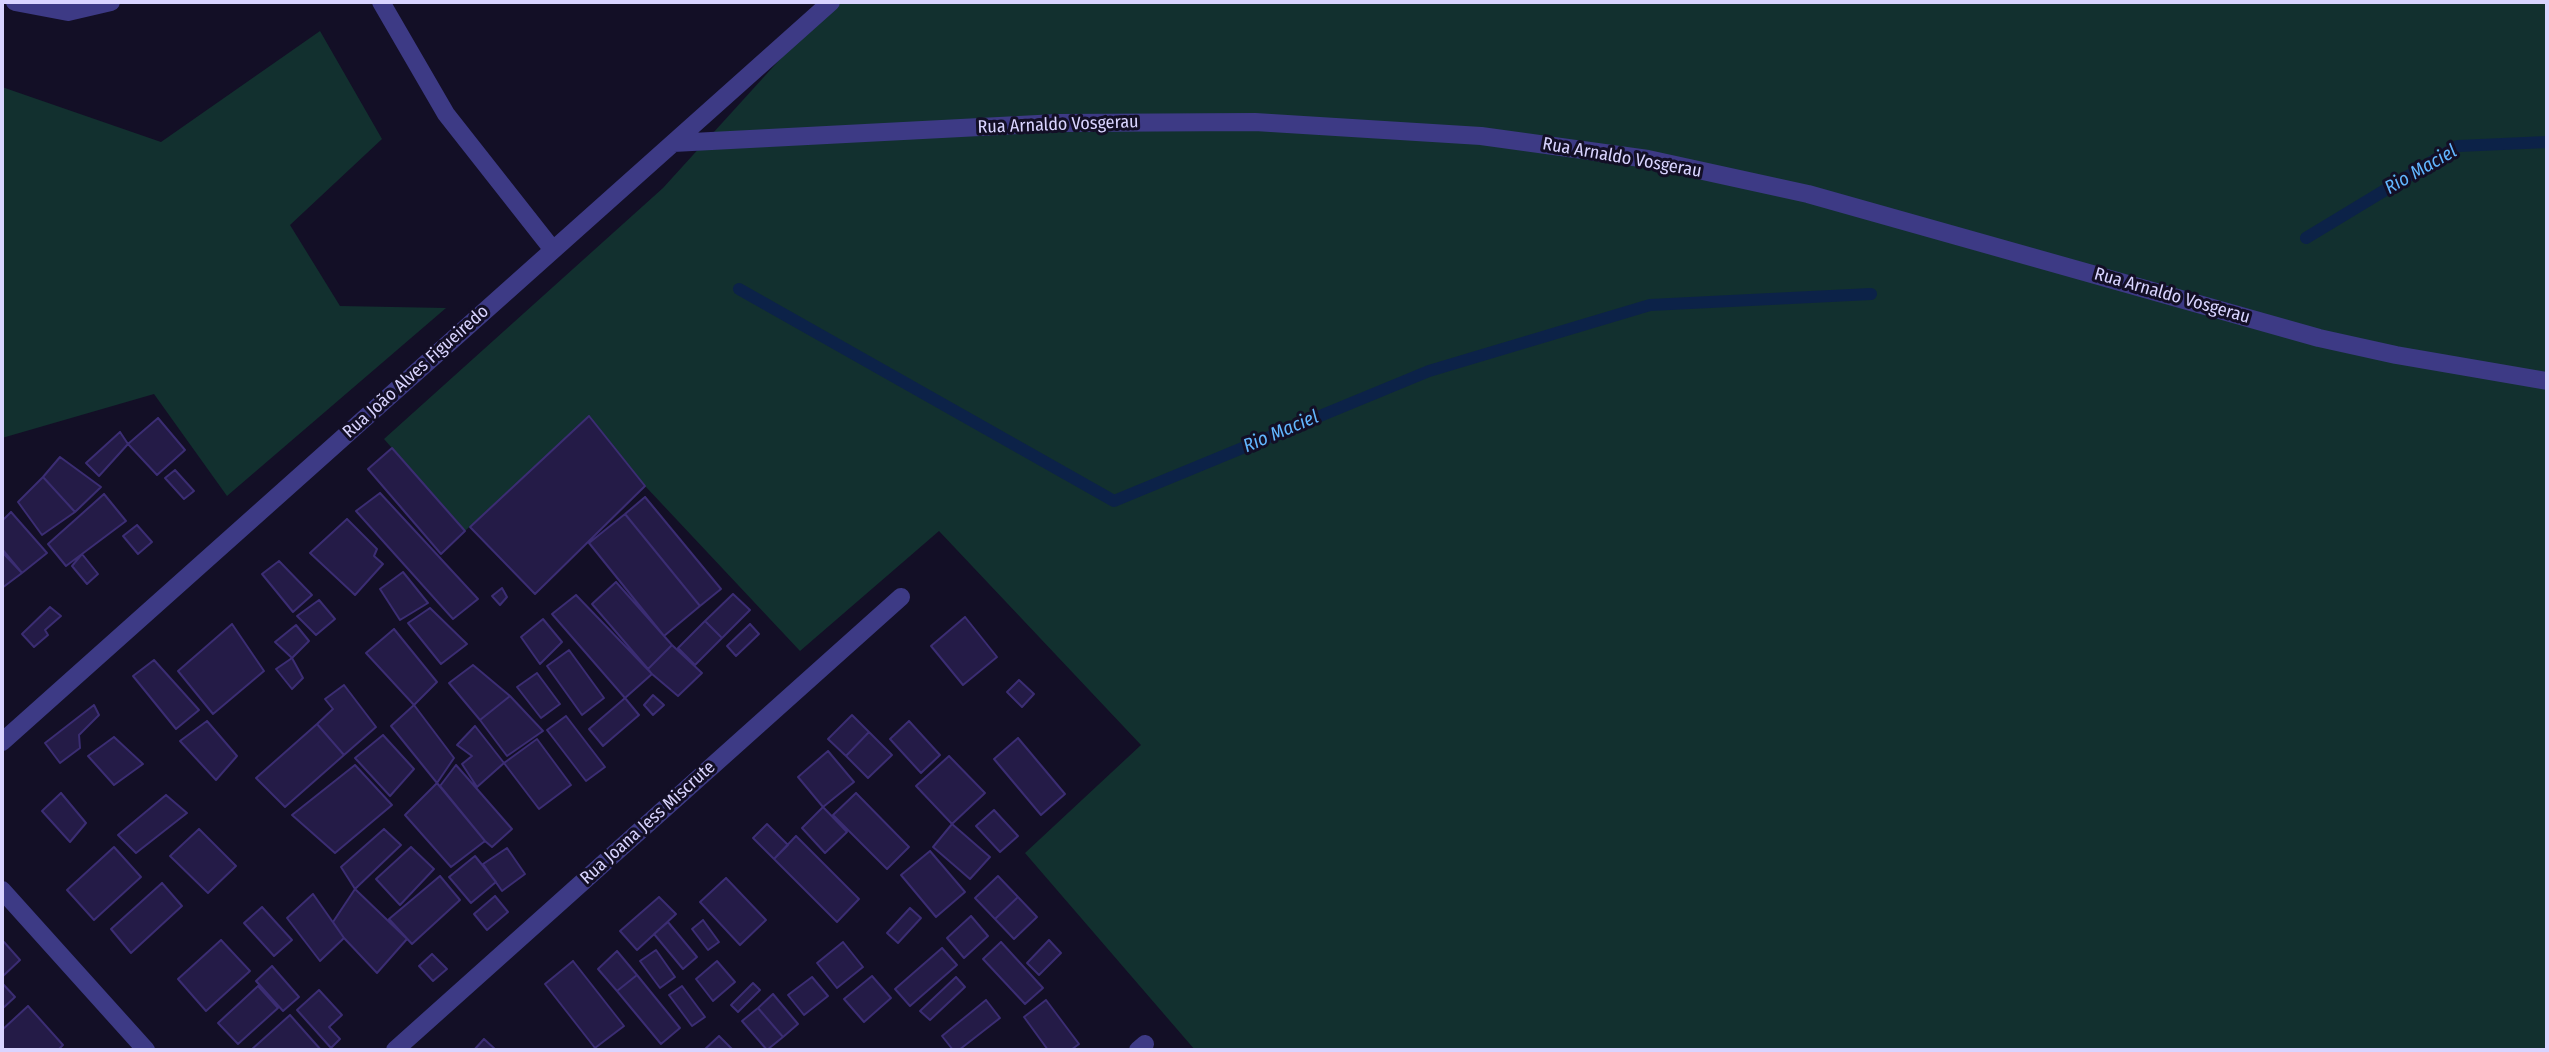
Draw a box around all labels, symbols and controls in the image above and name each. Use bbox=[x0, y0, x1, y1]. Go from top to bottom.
street label: Rua Arnaldo Vosgerau bbox=[977, 111, 1139, 139]
street label: Rua Arnaldo Vosgerau bbox=[1541, 133, 1703, 183]
water label: Rio Maciel bbox=[2381, 140, 2461, 200]
street label: Rua Arnaldo Vosgerau bbox=[2092, 263, 2252, 329]
street label: Rua João Alves Figueiredo bbox=[339, 301, 493, 443]
water label: Rio Maciel bbox=[1240, 406, 1322, 458]
street label: Rua Joana Jess Miscrute bbox=[576, 757, 720, 889]

